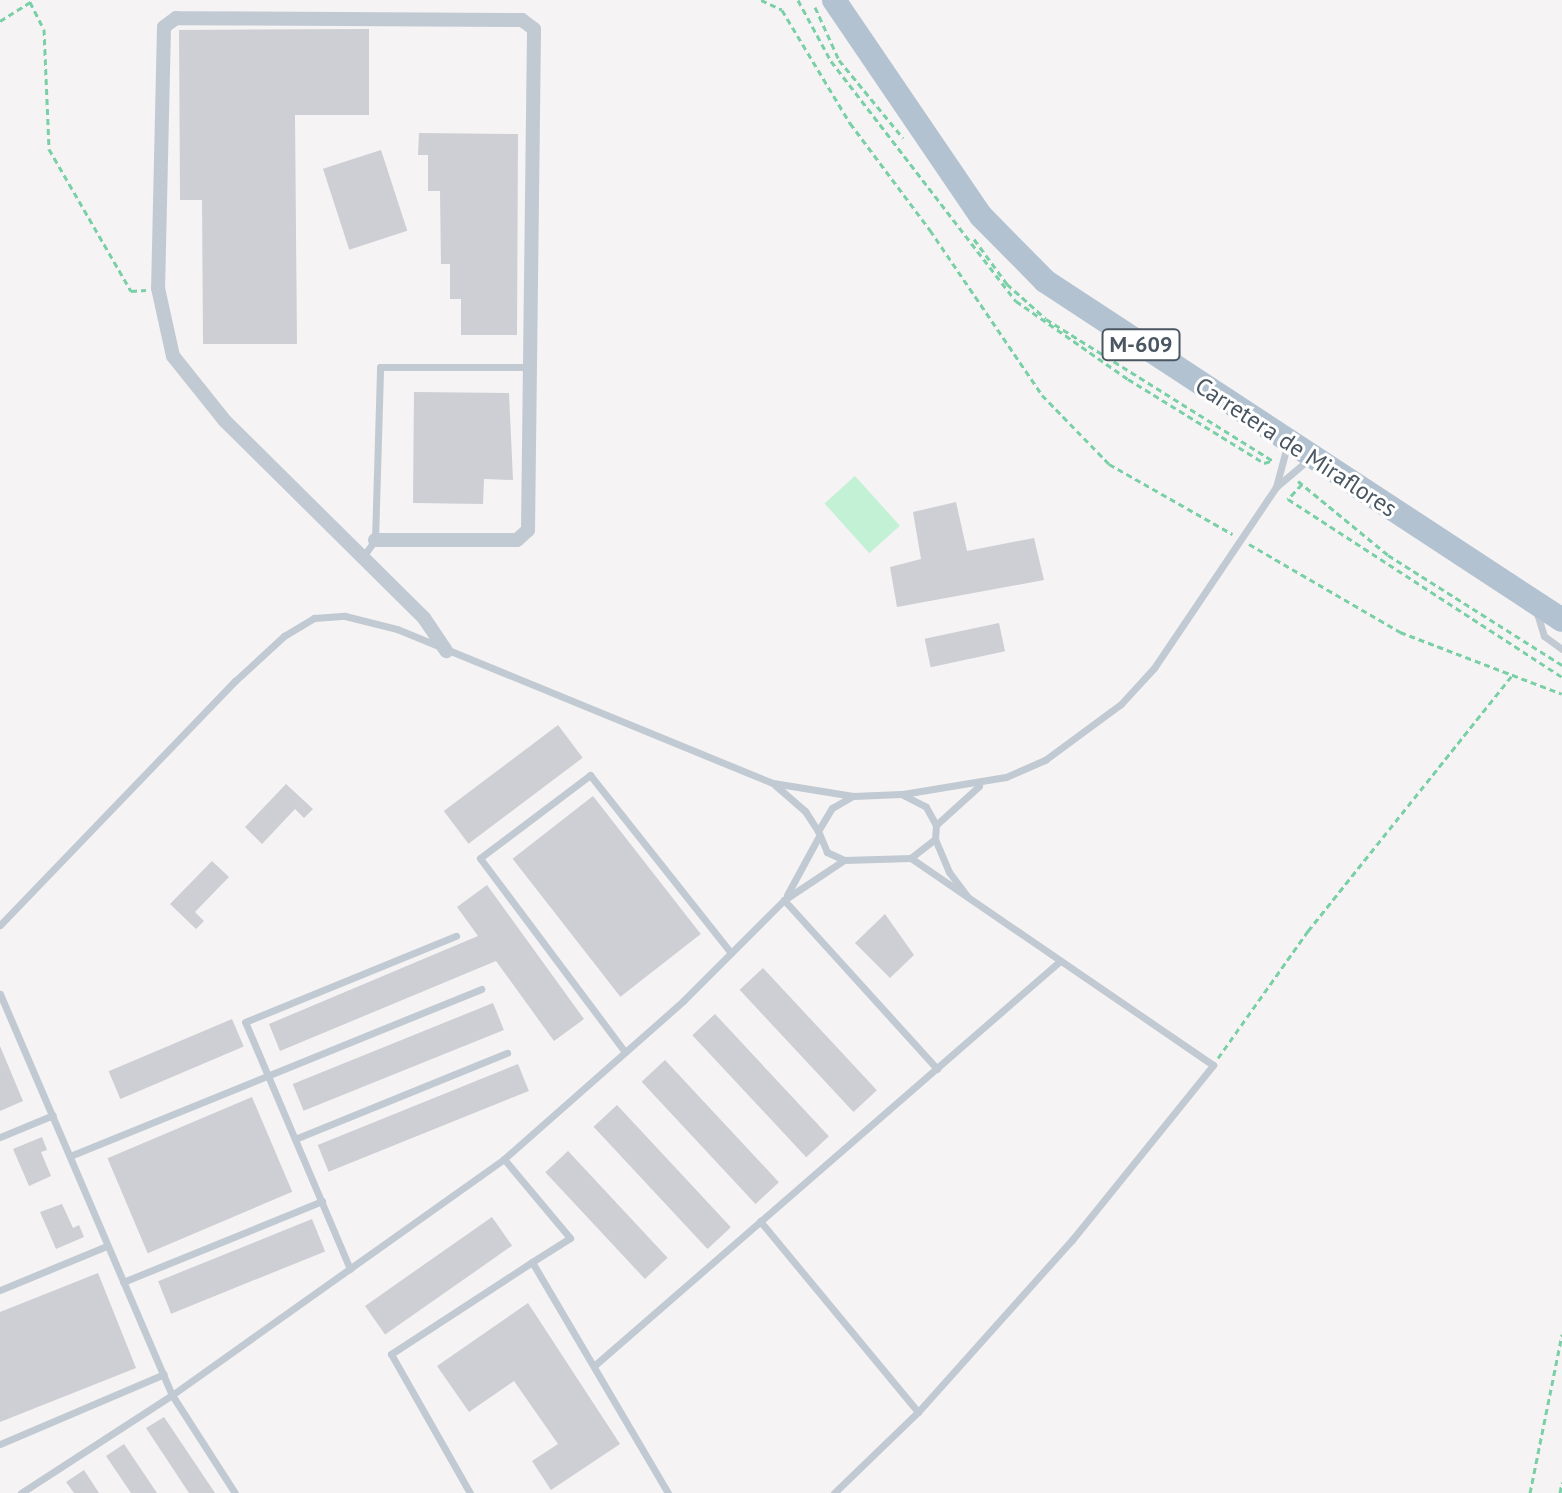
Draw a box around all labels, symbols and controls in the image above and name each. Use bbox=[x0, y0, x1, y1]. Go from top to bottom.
road number: M-609 bbox=[1101, 327, 1181, 363]
street label: Carretera de Miraflores bbox=[1190, 371, 1402, 523]

